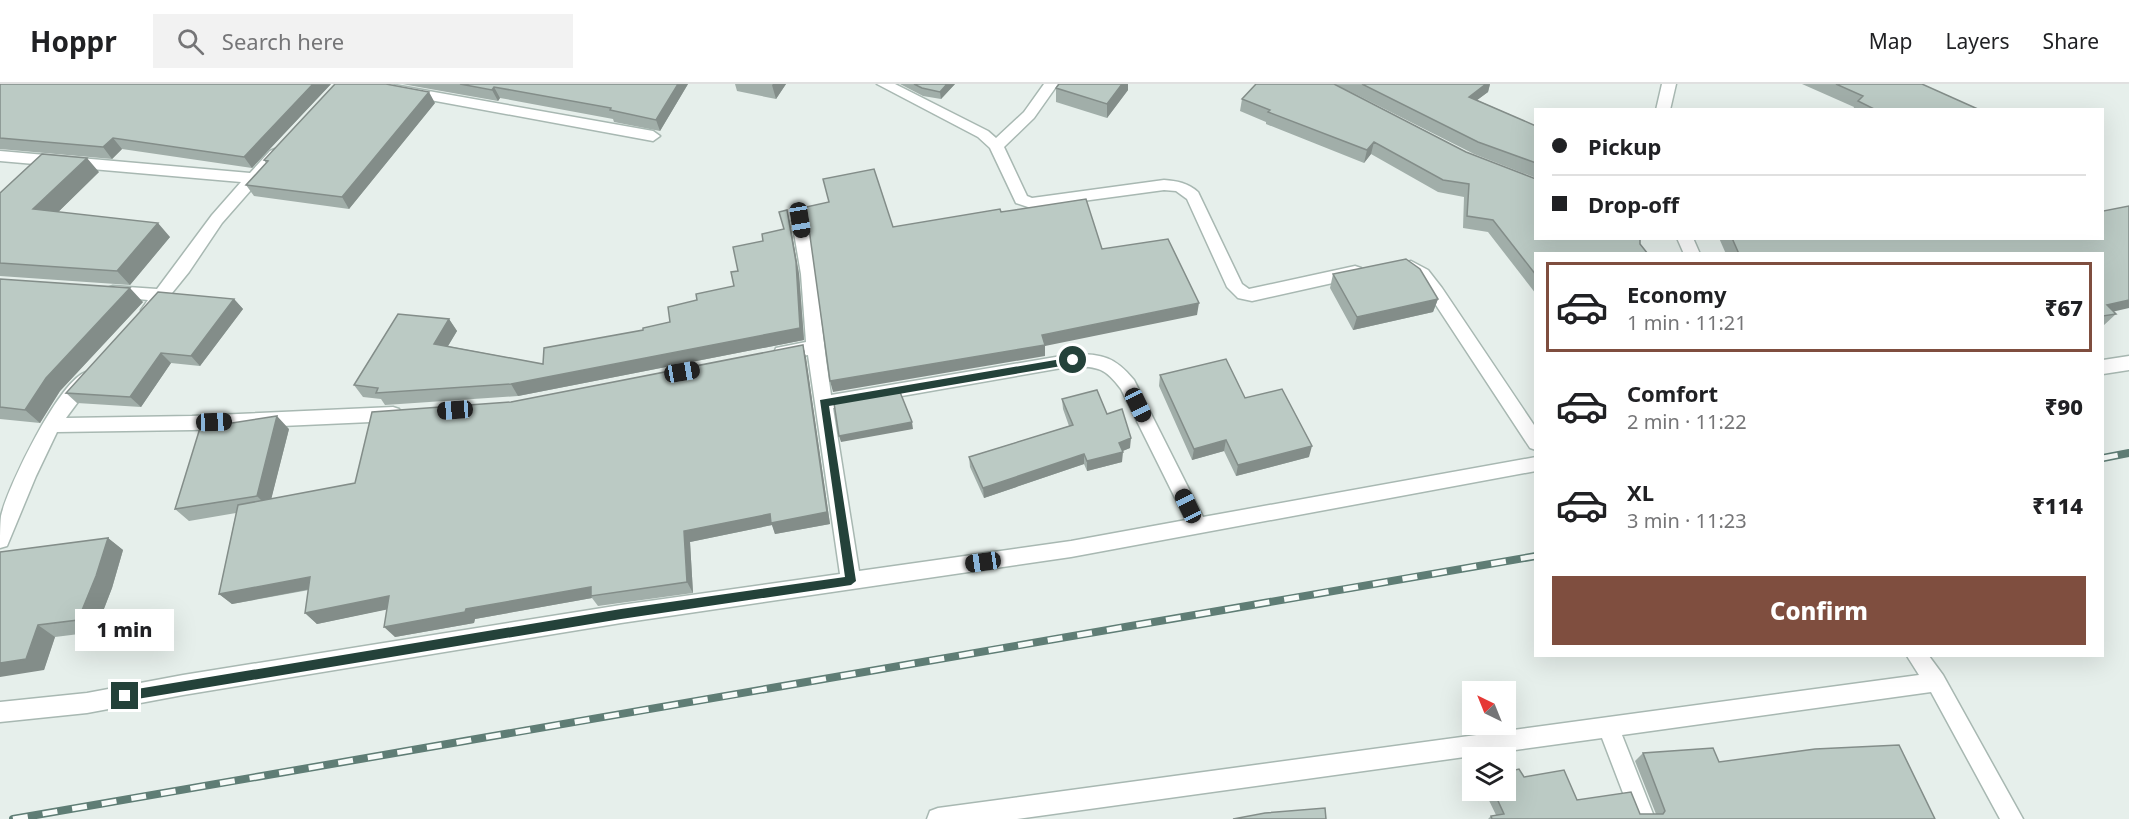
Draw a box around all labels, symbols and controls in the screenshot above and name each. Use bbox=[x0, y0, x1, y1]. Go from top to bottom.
search box bbox=[153, 14, 573, 68]
text: Hoppr bbox=[30, 22, 117, 60]
icon: search bbox=[174, 25, 207, 58]
text: Search here bbox=[222, 26, 344, 56]
text: Map bbox=[1869, 27, 1913, 55]
text: Layers bbox=[1946, 27, 2010, 55]
text: Share bbox=[2043, 27, 2099, 55]
text: Pickup bbox=[1588, 131, 1661, 161]
text: Drop-off bbox=[1588, 189, 1679, 219]
car bbox=[788, 201, 812, 239]
text: Economy bbox=[1627, 279, 1726, 309]
icon: car bbox=[1555, 280, 1609, 334]
text: ₹67 bbox=[2045, 292, 2083, 322]
text: 1 min · 11:21 bbox=[1627, 309, 1747, 336]
route start bbox=[1059, 346, 1086, 373]
car bbox=[663, 360, 701, 384]
text: Comfort bbox=[1627, 378, 1718, 408]
icon: car bbox=[1555, 379, 1609, 433]
car bbox=[1122, 385, 1154, 425]
text: ₹90 bbox=[2045, 391, 2083, 421]
car bbox=[436, 400, 474, 420]
text: 2 min · 11:22 bbox=[1627, 408, 1747, 435]
car bbox=[196, 412, 232, 432]
text: XL bbox=[1627, 477, 1654, 507]
icon: car bbox=[1555, 478, 1609, 532]
car bbox=[1172, 486, 1204, 526]
text: ₹114 bbox=[2032, 490, 2083, 520]
text: 3 min · 11:23 bbox=[1627, 507, 1747, 534]
car bbox=[964, 551, 1002, 573]
button: Confirm bbox=[1552, 576, 2086, 645]
callout: 1 min bbox=[76, 609, 174, 651]
text: 1 min bbox=[97, 616, 152, 643]
north arrow bbox=[1462, 681, 1516, 735]
map controls bbox=[1462, 681, 1516, 801]
route end bbox=[111, 682, 138, 709]
button: layers bbox=[1462, 747, 1516, 801]

